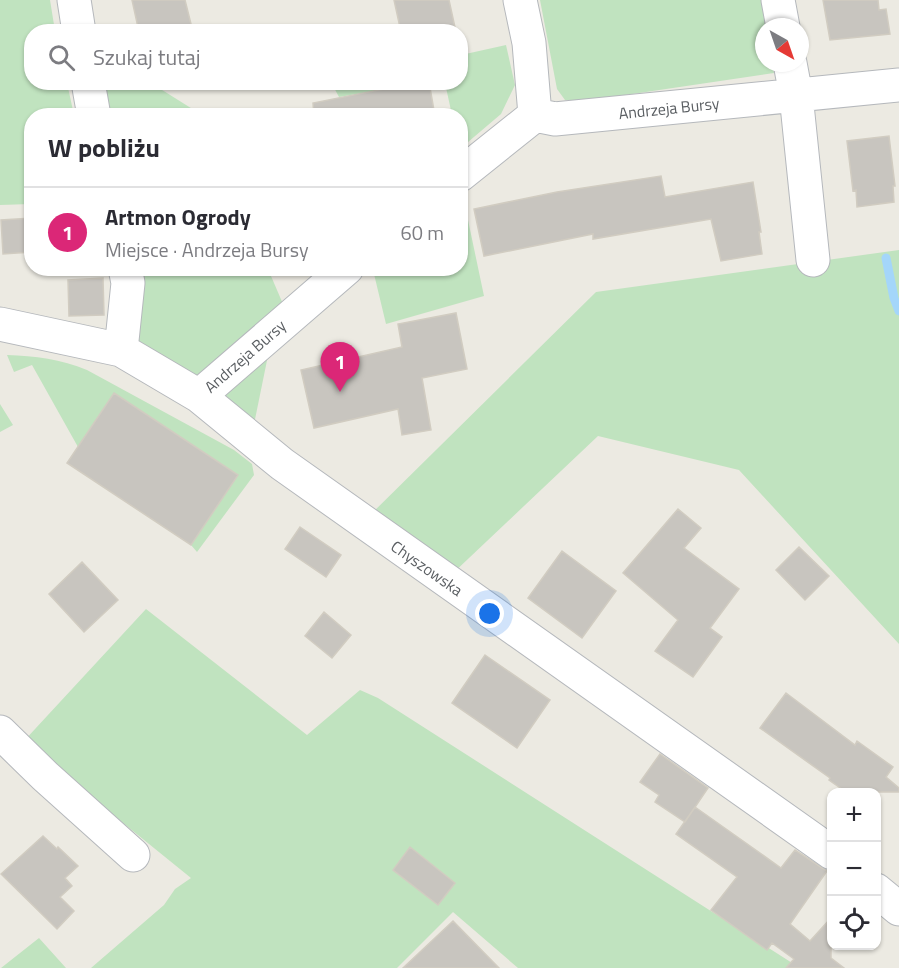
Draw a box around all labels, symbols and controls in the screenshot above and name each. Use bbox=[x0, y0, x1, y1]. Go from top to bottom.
north arrow bbox=[755, 18, 809, 72]
search box bbox=[24, 24, 468, 90]
text: Szukaj tutaj bbox=[93, 40, 201, 74]
icon: search bbox=[45, 41, 78, 74]
street label: Andrzeja Bursy bbox=[617, 91, 721, 125]
text: W pobliżu bbox=[48, 128, 160, 167]
text: Artmon Ogrody bbox=[105, 200, 251, 234]
text: 1 bbox=[62, 217, 73, 248]
text: 60 m bbox=[400, 217, 444, 248]
text: Miejsce · Andrzeja Bursy bbox=[105, 234, 309, 265]
street label: Andrzeja Bursy bbox=[199, 314, 291, 398]
pin: 1 bbox=[320, 342, 360, 392]
street label: Chyszowska bbox=[386, 534, 468, 602]
your location bbox=[475, 599, 504, 628]
map controls bbox=[827, 788, 881, 950]
button: + bbox=[827, 788, 881, 842]
button: − bbox=[827, 842, 881, 896]
button: locate bbox=[827, 896, 881, 950]

